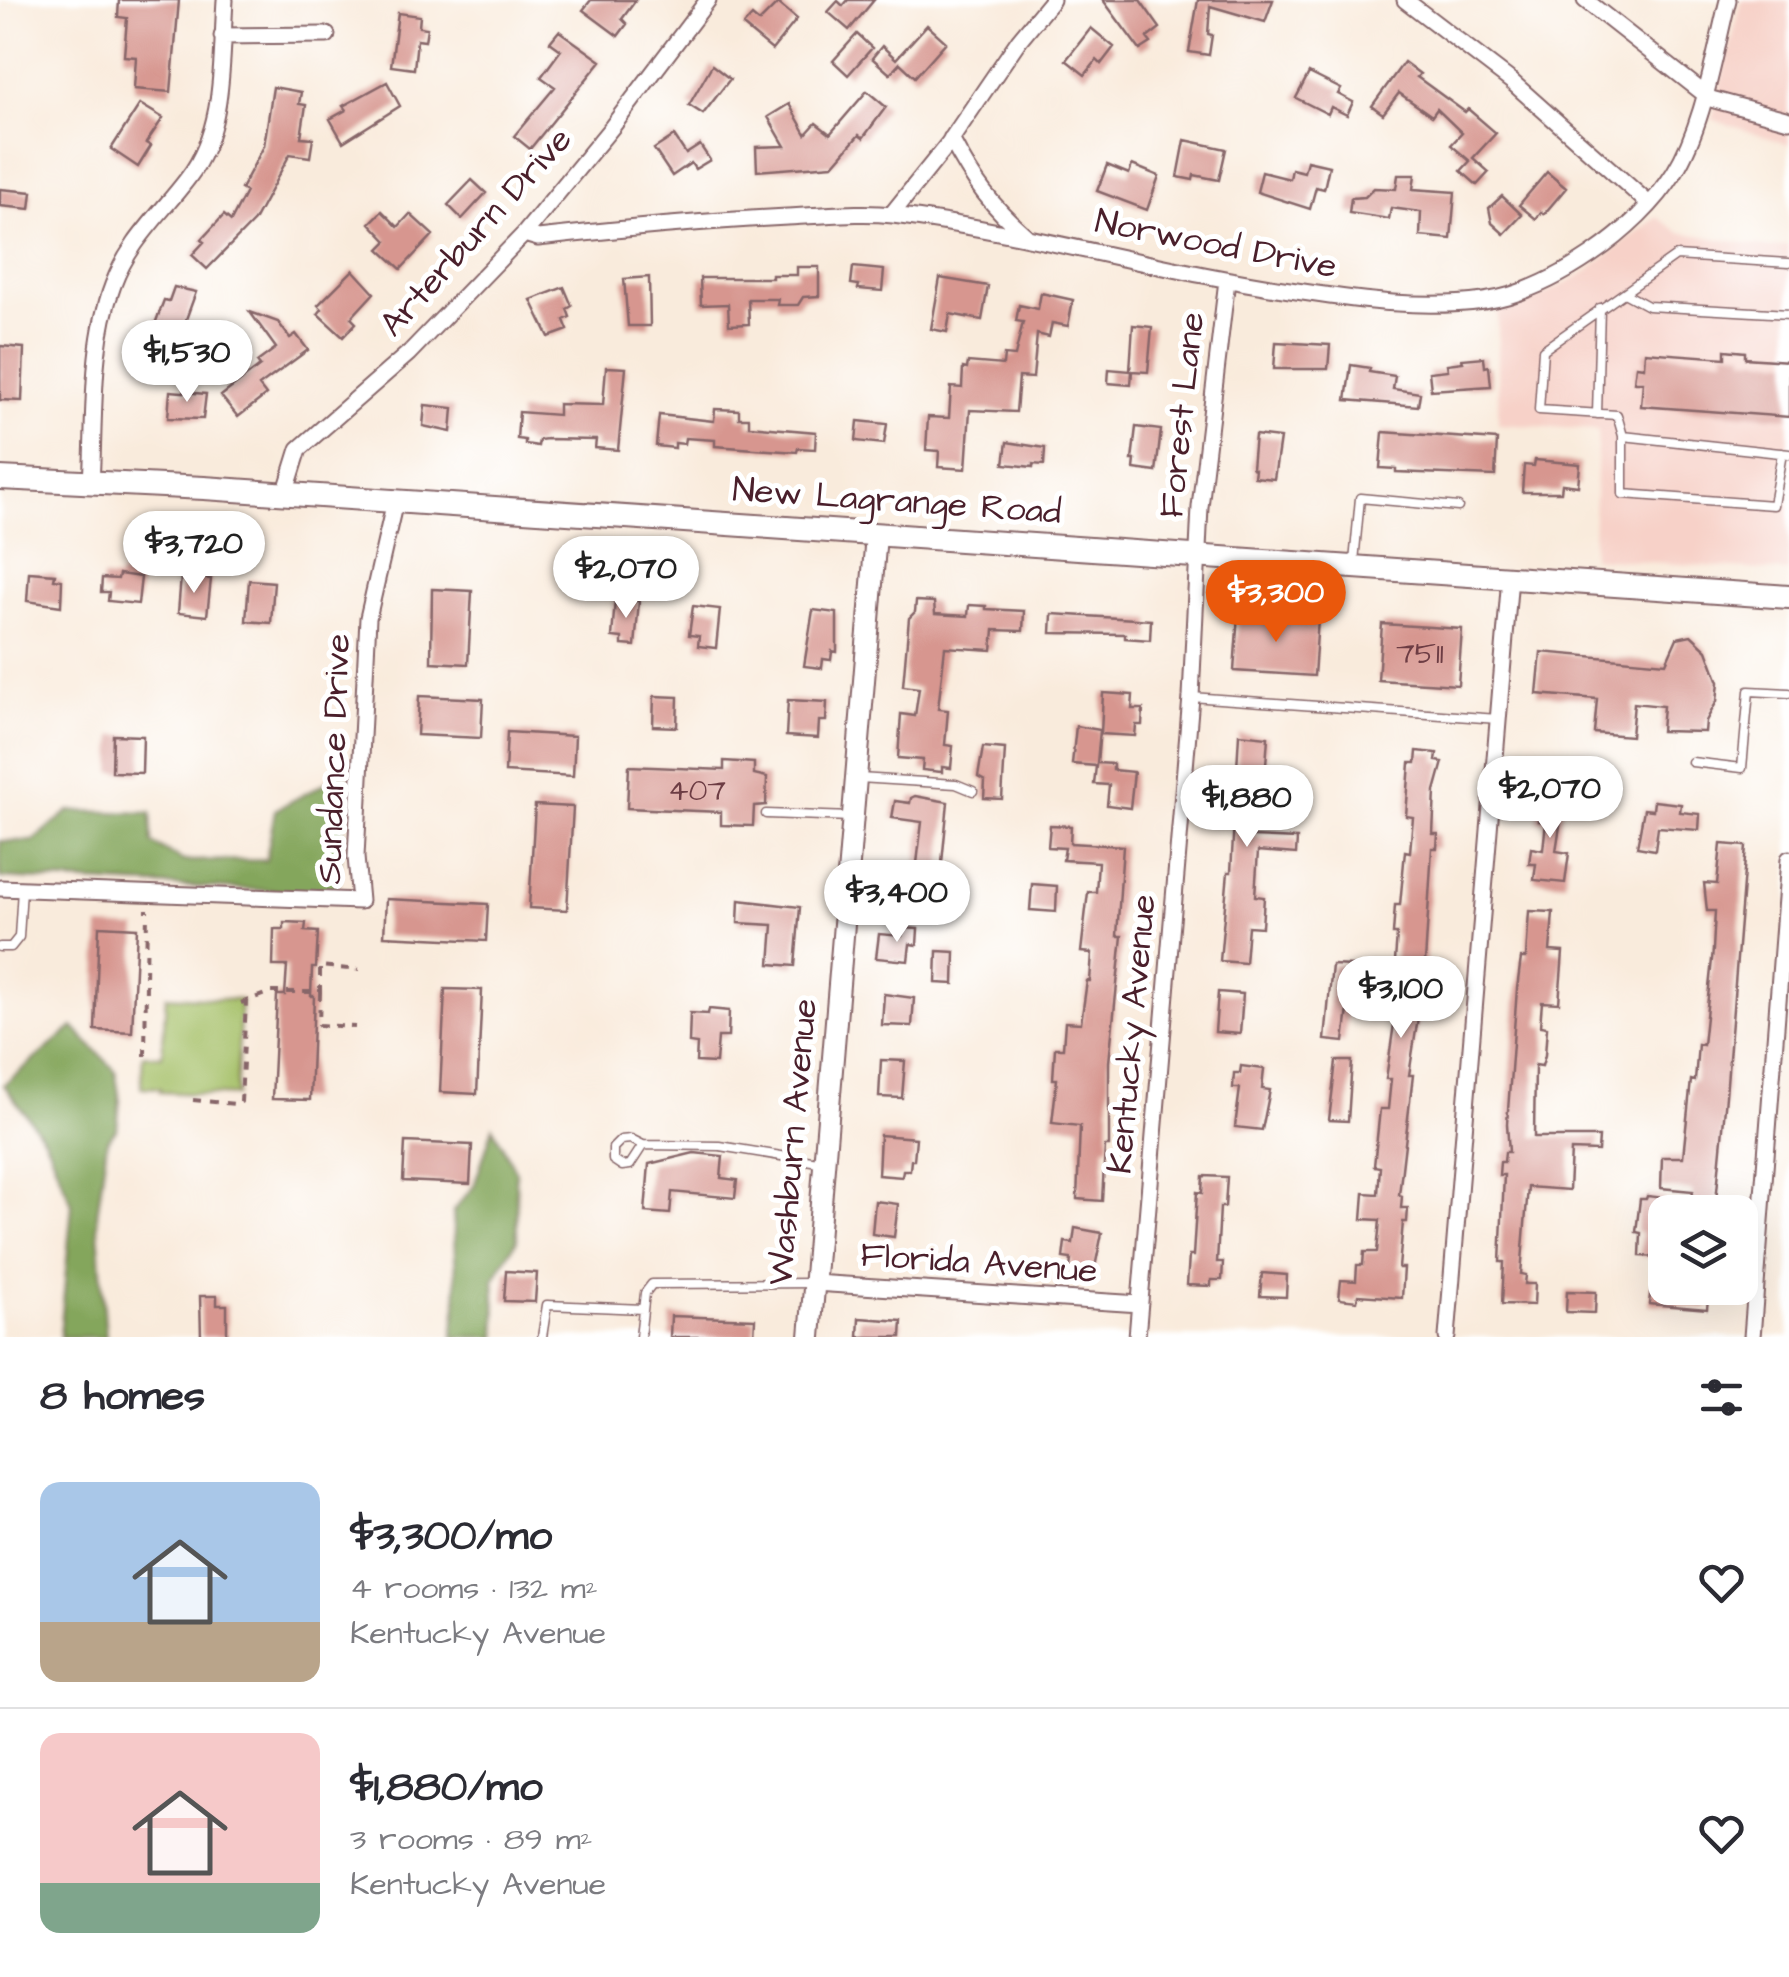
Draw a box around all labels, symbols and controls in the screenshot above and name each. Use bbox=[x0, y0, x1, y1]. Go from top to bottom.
street label: Arterburn Drive bbox=[369, 116, 583, 348]
street label: Norwood Drive bbox=[1091, 197, 1341, 291]
street label: Forest Lane bbox=[1147, 310, 1217, 520]
pin: $1,530 bbox=[106, 320, 268, 405]
text: $1,530 bbox=[144, 330, 230, 375]
street label: New Lagrange Road bbox=[731, 465, 1063, 539]
pin: $3,720 bbox=[113, 511, 275, 596]
text: $3,720 bbox=[145, 521, 243, 566]
pin: $2,070 bbox=[545, 536, 707, 621]
text: $2,070 bbox=[575, 546, 677, 591]
pin: $3,300 bbox=[1195, 560, 1357, 645]
text: $3,300 bbox=[1228, 570, 1324, 615]
street label: Sundance Drive bbox=[305, 633, 363, 885]
house number: 7511 bbox=[1396, 633, 1444, 675]
pin: $2,070 bbox=[1469, 756, 1631, 841]
pin: $1,880 bbox=[1166, 765, 1328, 850]
text: $2,070 bbox=[1499, 766, 1601, 811]
house number: 407 bbox=[668, 770, 726, 812]
text: $1,880 bbox=[1202, 775, 1292, 820]
pin: $3,400 bbox=[816, 860, 978, 945]
text: $3,400 bbox=[846, 870, 948, 915]
street label: Kentucky Avenue bbox=[1095, 892, 1170, 1176]
pin: $3,100 bbox=[1320, 956, 1482, 1041]
text: $3,100 bbox=[1359, 966, 1443, 1011]
street label: Washburn Avenue bbox=[756, 997, 830, 1287]
map controls bbox=[1648, 1195, 1758, 1305]
button: layers bbox=[1648, 1195, 1758, 1305]
street label: Florida Avenue bbox=[859, 1230, 1099, 1296]
text: 8 homes bbox=[40, 1368, 205, 1426]
icon: filters bbox=[1694, 1370, 1749, 1425]
text: $3,300/mo bbox=[350, 1508, 552, 1566]
icon: home bbox=[120, 1522, 240, 1642]
icon: heart bbox=[1694, 1555, 1749, 1610]
text: 4 rooms · 132 m² bbox=[350, 1566, 598, 1611]
text: Kentucky Avenue bbox=[350, 1611, 606, 1656]
text: $1,880/mo bbox=[350, 1759, 543, 1817]
icon: home bbox=[120, 1773, 240, 1893]
icon: heart bbox=[1694, 1806, 1749, 1861]
text: 3 rooms · 89 m² bbox=[350, 1817, 593, 1862]
text: Kentucky Avenue bbox=[350, 1862, 606, 1907]

